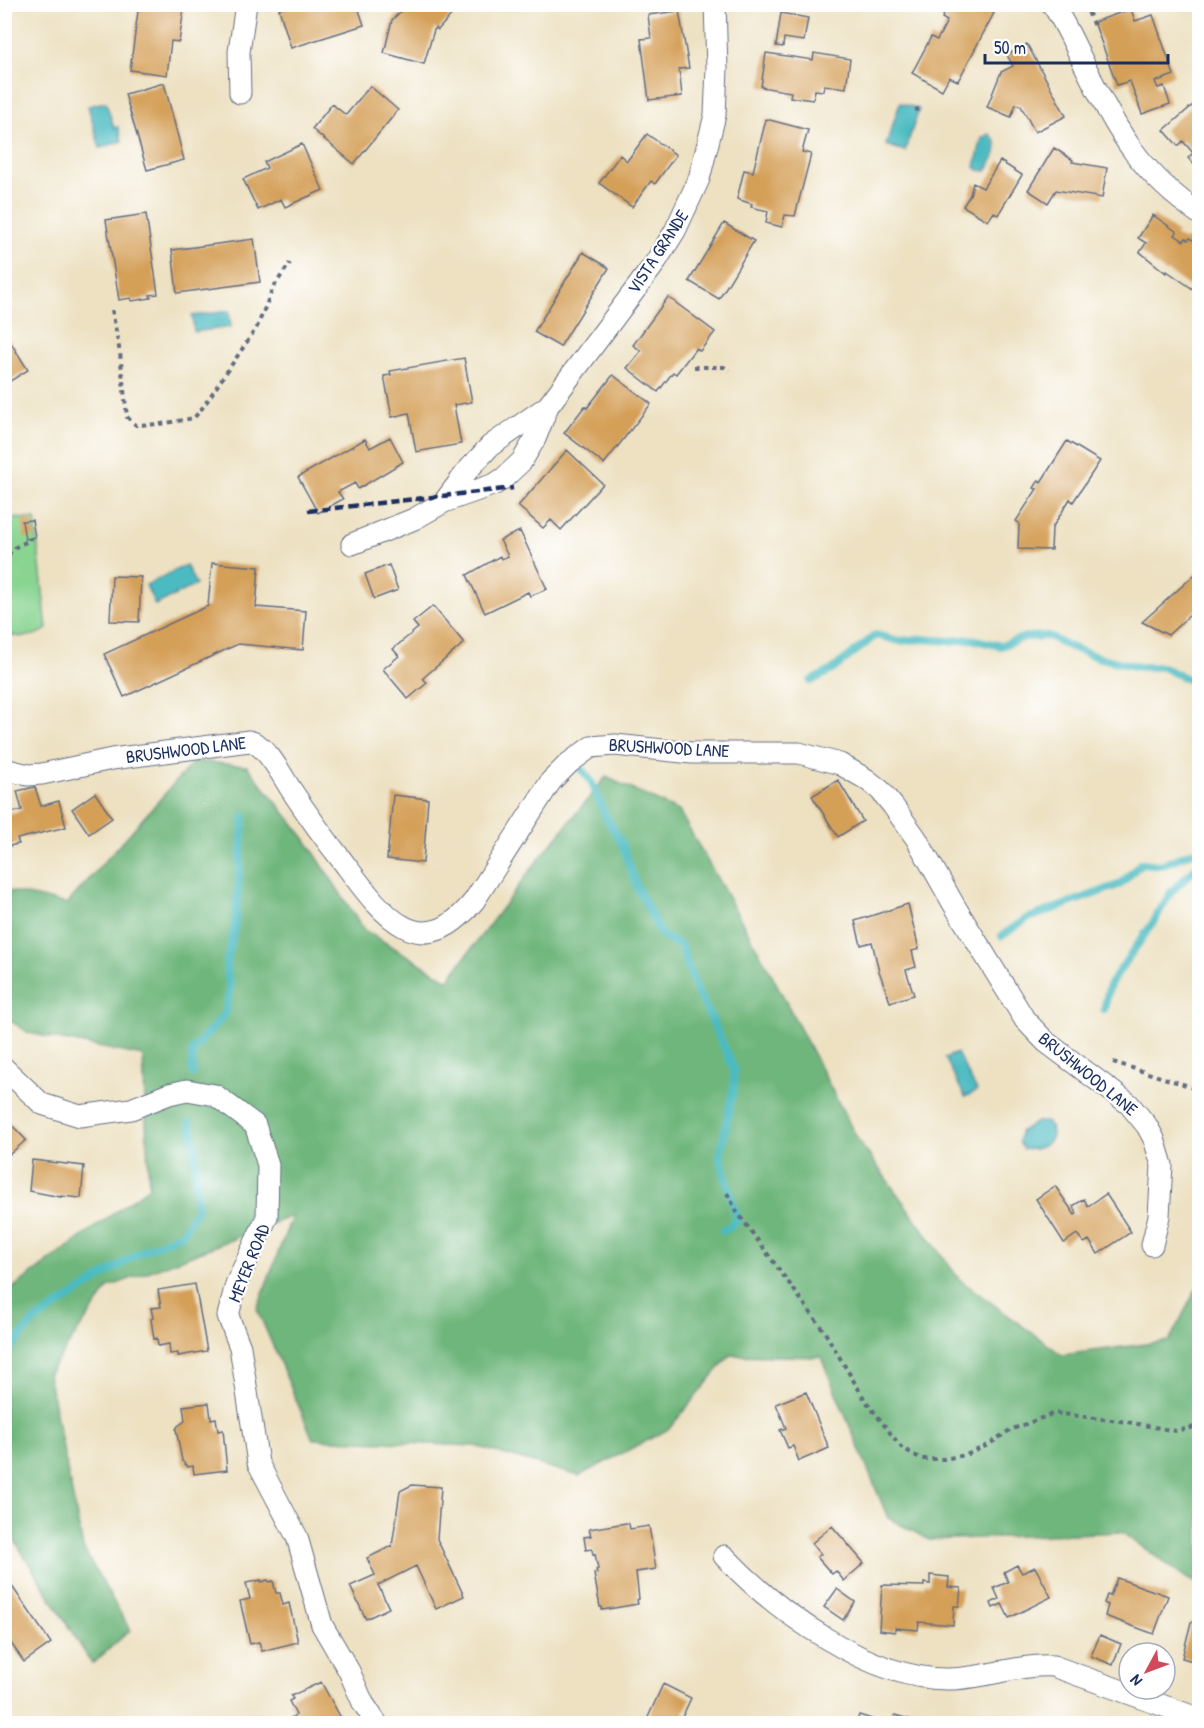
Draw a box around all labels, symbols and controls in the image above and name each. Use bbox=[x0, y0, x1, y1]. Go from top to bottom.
scale bar bbox=[985, 27, 1168, 65]
text: 50 m bbox=[994, 35, 1026, 60]
street label: VISTA GRANDE bbox=[621, 205, 694, 299]
street label: BRUSHWOOD LANE bbox=[125, 730, 247, 769]
street label: BRUSHWOOD LANE bbox=[608, 732, 730, 763]
street label: BRUSHWOOD LANE bbox=[1034, 1026, 1143, 1121]
street label: MEYER ROAD bbox=[222, 1220, 276, 1306]
north arrow bbox=[1117, 1641, 1177, 1701]
text: N bbox=[1124, 1670, 1147, 1691]

